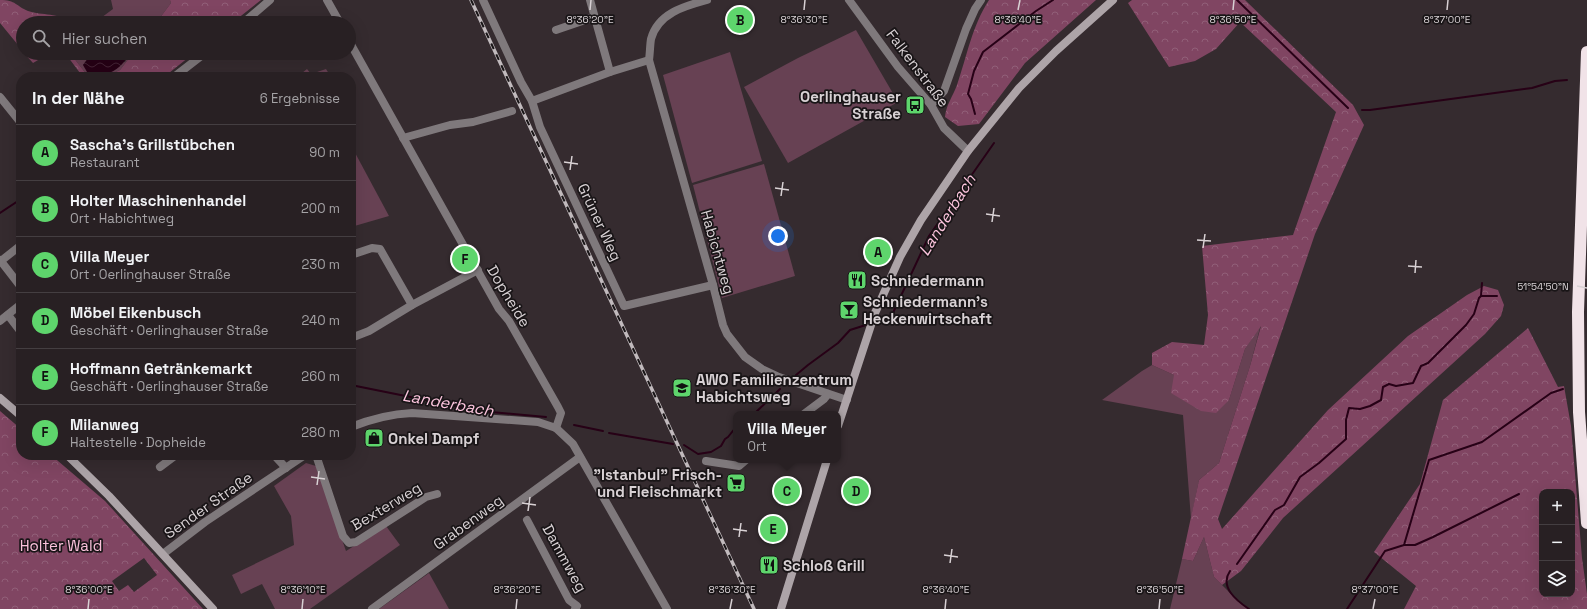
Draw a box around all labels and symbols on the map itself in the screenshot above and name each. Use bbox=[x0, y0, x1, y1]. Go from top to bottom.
pin: B bbox=[727, 5, 753, 35]
text: 8°36'20"E bbox=[566, 13, 614, 26]
text: 8°36'30"E bbox=[780, 13, 828, 26]
text: 8°36'40"E bbox=[995, 13, 1042, 26]
text: 8°36'50"E bbox=[1210, 13, 1257, 26]
text: 8°37'00"E bbox=[1424, 13, 1471, 26]
street label: Falkenstraße bbox=[882, 25, 954, 111]
place label: Oerlinghauser Straße bbox=[800, 87, 901, 123]
bus stop icon: Oerlinghauser Straße bbox=[904, 94, 926, 116]
water label: Landerbach bbox=[914, 169, 981, 260]
street label: Grüner Weg bbox=[574, 180, 626, 264]
street label: Habichtweg bbox=[697, 208, 739, 296]
your location bbox=[768, 226, 788, 246]
pin: A bbox=[865, 237, 891, 267]
pin: F bbox=[452, 244, 478, 274]
street label: Dopheide bbox=[483, 261, 535, 331]
restaurant icon: Schniedermann bbox=[846, 269, 868, 291]
place label: Schniedermann bbox=[871, 271, 984, 290]
text: 51°54'50"N bbox=[1517, 280, 1569, 293]
place label: Schniedermann's Heckenwirtschaft bbox=[863, 292, 992, 328]
bar icon: Schniedermann's Heckenwirtschaft bbox=[838, 299, 860, 321]
place label: AWO Familienzentrum Habichtsweg bbox=[696, 370, 852, 406]
school or university icon: AWO Familienzentrum Habichtsweg bbox=[671, 377, 693, 399]
water label: Landerbach bbox=[401, 385, 496, 422]
shop icon: Onkel Dampf bbox=[363, 427, 385, 449]
place label: Onkel Dampf bbox=[388, 429, 480, 448]
place label: "Istanbul" Frisch- und Fleischmarkt bbox=[593, 465, 722, 501]
street label: Sender Straße bbox=[160, 467, 256, 543]
supermarket icon: "Istanbul" Frisch- und Fleischmarkt bbox=[725, 472, 747, 494]
pin: C bbox=[774, 476, 800, 506]
pin: D bbox=[843, 476, 869, 506]
street label: Bexterweg bbox=[347, 478, 425, 534]
street label: Grabenweg bbox=[429, 490, 507, 554]
pin: E bbox=[760, 514, 786, 544]
street label: Dammweg bbox=[539, 521, 591, 595]
park label: Holter Wald bbox=[20, 536, 102, 555]
restaurant icon: Schloß Grill bbox=[758, 554, 780, 576]
place label: Schloß Grill bbox=[783, 556, 865, 575]
text: 8°36'00"E bbox=[65, 583, 113, 596]
text: 8°36'10"E bbox=[280, 583, 326, 596]
text: 8°36'20"E bbox=[493, 583, 541, 596]
text: 8°36'30"E bbox=[708, 583, 756, 596]
text: 8°36'40"E bbox=[923, 583, 970, 596]
text: 8°36'50"E bbox=[1137, 583, 1184, 596]
text: 8°37'00"E bbox=[1352, 583, 1399, 596]

